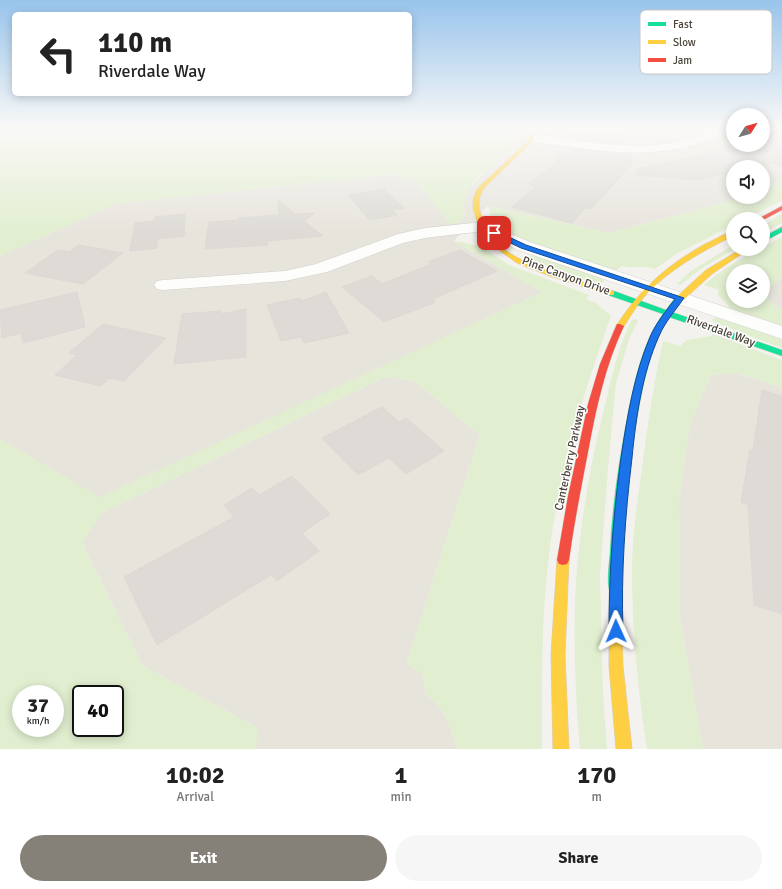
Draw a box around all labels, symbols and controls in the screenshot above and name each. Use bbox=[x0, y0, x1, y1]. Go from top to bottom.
legend bbox=[640, 10, 772, 74]
text: Fast bbox=[673, 18, 693, 31]
text: 110 m bbox=[98, 26, 172, 60]
icon: left bbox=[32, 28, 84, 80]
text: Slow bbox=[673, 36, 696, 49]
text: Jam bbox=[673, 54, 692, 67]
text: Riverdale Way bbox=[98, 60, 206, 82]
north arrow bbox=[726, 108, 770, 152]
map controls bbox=[726, 108, 770, 308]
button: sound bbox=[726, 160, 770, 204]
button: search bbox=[726, 212, 770, 256]
pin bbox=[477, 216, 511, 250]
icon: arrive bbox=[483, 222, 505, 244]
street label: Pine Canyon Drive bbox=[520, 253, 612, 299]
button: layers bbox=[726, 264, 770, 308]
street label: Riverdale Way bbox=[685, 312, 758, 350]
street label: Canterberry Parkway bbox=[552, 404, 589, 512]
position arrow bbox=[595, 610, 637, 652]
speed limit sign: 40 bbox=[72, 685, 124, 737]
text: 37 bbox=[27, 693, 49, 718]
text: km/h bbox=[27, 715, 49, 727]
text: 10:02 bbox=[166, 760, 225, 790]
text: 1 bbox=[395, 760, 407, 790]
text: 170 bbox=[577, 760, 616, 790]
text: Arrival bbox=[177, 789, 214, 805]
text: min bbox=[391, 789, 412, 805]
text: m bbox=[592, 789, 602, 805]
button: Exit bbox=[20, 835, 387, 881]
button: Share bbox=[395, 835, 762, 881]

